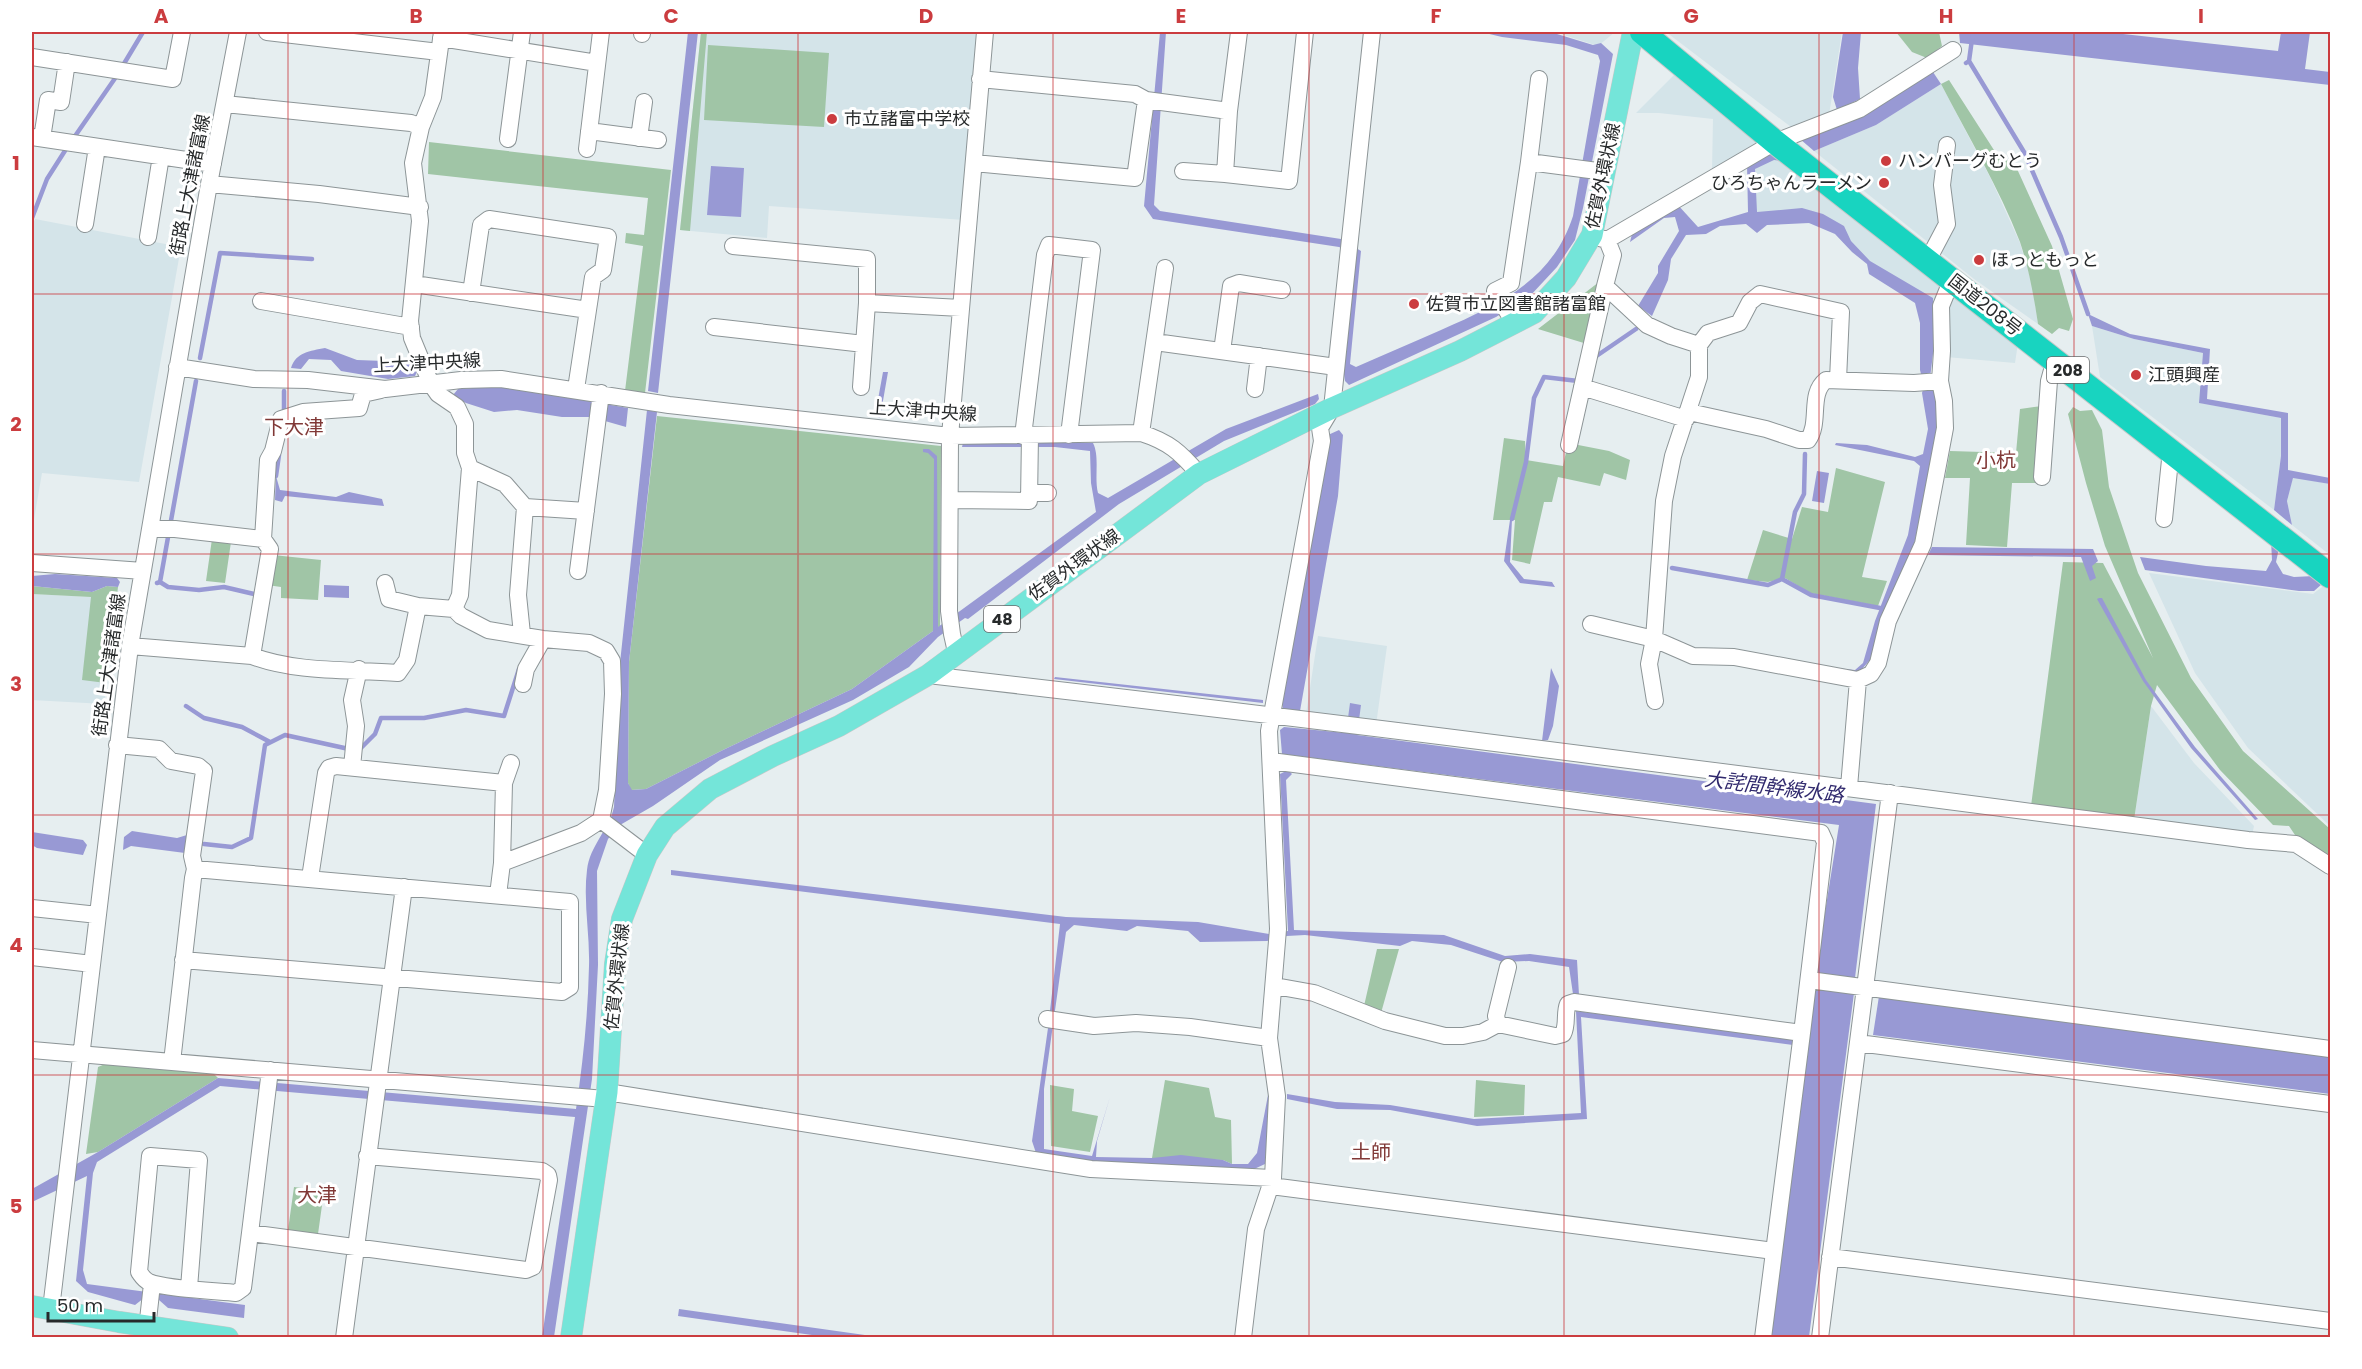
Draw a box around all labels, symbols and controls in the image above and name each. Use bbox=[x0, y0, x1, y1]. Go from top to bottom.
text: A bbox=[154, 2, 169, 30]
text: B bbox=[409, 2, 423, 30]
text: C bbox=[663, 2, 679, 30]
text: D bbox=[919, 2, 933, 30]
text: E bbox=[1176, 2, 1186, 30]
text: F bbox=[1431, 2, 1442, 30]
text: G bbox=[1683, 2, 1699, 30]
text: H bbox=[1939, 2, 1953, 30]
text: I bbox=[2198, 2, 2204, 30]
place label: 市立諸富中学校 bbox=[844, 106, 970, 131]
street label: 街路上大津諸富線 bbox=[164, 112, 216, 258]
marker: 市立諸富中学校 bbox=[825, 112, 839, 126]
street label: 佐賀外環状線 bbox=[1579, 120, 1626, 231]
place label: ハンバーグむとう bbox=[1898, 148, 2042, 173]
text: 1 bbox=[12, 149, 20, 177]
marker: ハンバーグむとう bbox=[1879, 154, 1893, 168]
place label: ひろちゃんラーメン bbox=[1711, 170, 1872, 195]
marker: ひろちゃんラーメン bbox=[1877, 176, 1891, 190]
place label: ほっともっと bbox=[1991, 247, 2099, 272]
marker: ほっともっと bbox=[1972, 253, 1986, 267]
street label: 国道208号 bbox=[1943, 268, 2027, 341]
place label: 佐賀市立図書館諸富館 bbox=[1426, 291, 1606, 316]
marker: 佐賀市立図書館諸富館 bbox=[1407, 297, 1421, 311]
street label: 上大津中央線 bbox=[372, 347, 482, 378]
road number: 208 bbox=[2047, 357, 2089, 383]
place label: 江頭興産 bbox=[2148, 362, 2220, 387]
marker: 江頭興産 bbox=[2129, 368, 2143, 382]
street label: 上大津中央線 bbox=[868, 394, 978, 427]
text: 2 bbox=[10, 410, 22, 438]
district label: 下大津 bbox=[264, 413, 324, 441]
district label: 小杭 bbox=[1976, 446, 2016, 474]
street label: 佐賀外環状線 bbox=[1023, 523, 1125, 606]
street label: 街路上大津諸富線 bbox=[86, 592, 131, 738]
road number: 48 bbox=[984, 606, 1020, 632]
text: 3 bbox=[10, 670, 22, 698]
water label: 大詫間幹線水路 bbox=[1703, 765, 1847, 810]
street label: 佐賀外環状線 bbox=[598, 922, 635, 1032]
text: 4 bbox=[9, 931, 23, 959]
district label: 土師 bbox=[1351, 1138, 1391, 1166]
district label: 大津 bbox=[297, 1181, 337, 1209]
text: 5 bbox=[10, 1192, 23, 1220]
scale bar bbox=[48, 1285, 154, 1323]
text: 50 m bbox=[57, 1293, 103, 1318]

